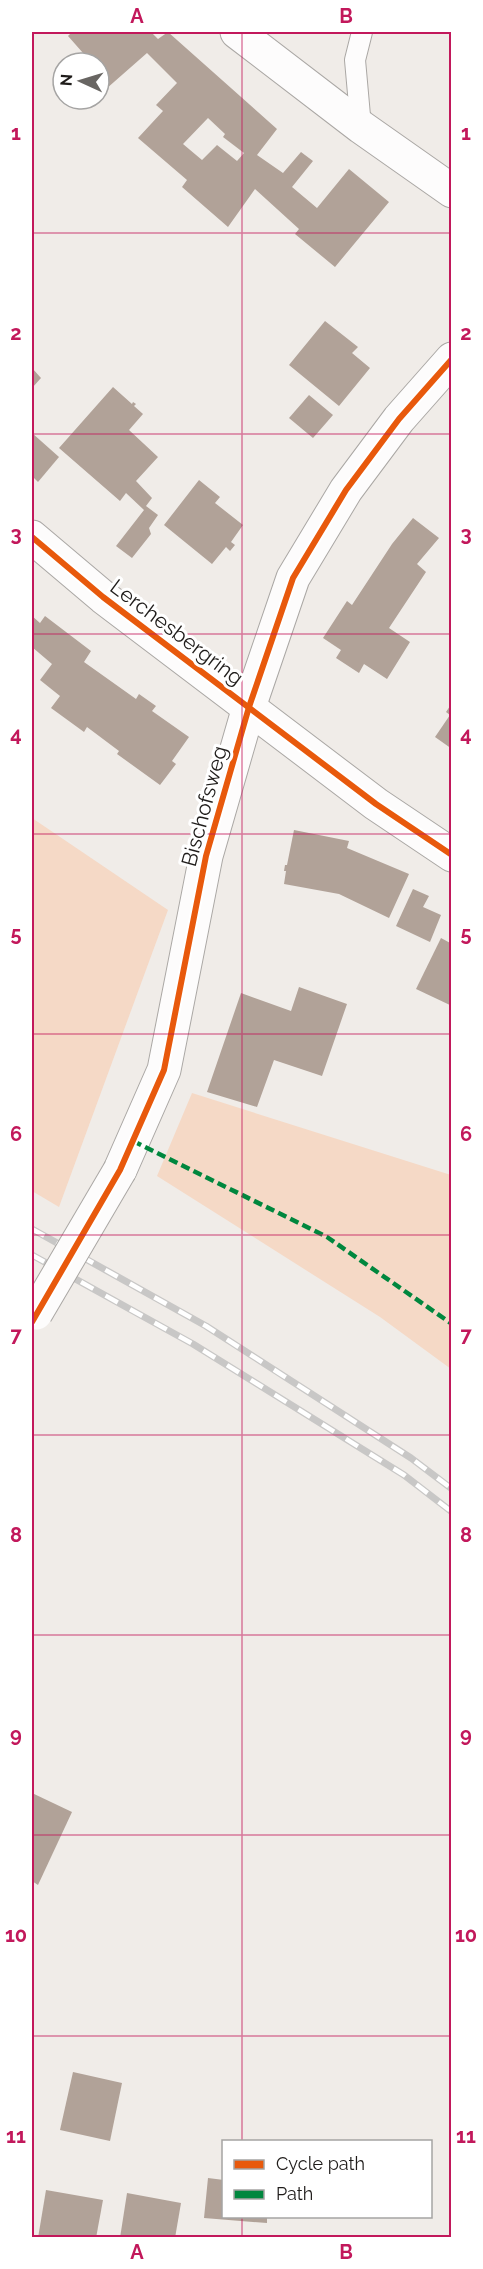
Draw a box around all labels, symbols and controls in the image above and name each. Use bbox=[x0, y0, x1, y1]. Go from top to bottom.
text: A bbox=[130, 4, 144, 28]
text: B bbox=[339, 4, 353, 28]
north arrow bbox=[51, 51, 111, 111]
text: N bbox=[57, 73, 76, 87]
text: 1 bbox=[11, 121, 21, 145]
text: 1 bbox=[461, 121, 471, 145]
text: 2 bbox=[10, 321, 22, 345]
text: 2 bbox=[460, 321, 472, 345]
text: 3 bbox=[10, 522, 22, 546]
text: 3 bbox=[460, 522, 472, 546]
street label: Lerchesbergring bbox=[106, 574, 248, 690]
text: 4 bbox=[10, 722, 22, 746]
text: 4 bbox=[460, 722, 472, 746]
street label: Bischofsweg bbox=[176, 743, 232, 869]
text: 5 bbox=[10, 922, 22, 946]
text: 5 bbox=[460, 922, 472, 946]
text: 6 bbox=[10, 1122, 22, 1146]
text: 6 bbox=[460, 1122, 472, 1146]
text: 7 bbox=[10, 1323, 22, 1347]
text: 7 bbox=[460, 1323, 472, 1347]
text: 8 bbox=[10, 1523, 22, 1547]
text: 8 bbox=[460, 1523, 472, 1547]
text: 9 bbox=[10, 1723, 22, 1747]
text: 9 bbox=[460, 1723, 472, 1747]
text: 10 bbox=[5, 1923, 27, 1947]
text: 10 bbox=[455, 1923, 477, 1947]
text: 11 bbox=[6, 2124, 26, 2148]
text: 11 bbox=[456, 2124, 476, 2148]
legend bbox=[222, 2140, 432, 2218]
text: Cycle path bbox=[276, 2153, 365, 2174]
text: Path bbox=[276, 2183, 313, 2204]
text: A bbox=[130, 2240, 144, 2264]
text: B bbox=[339, 2240, 353, 2264]

